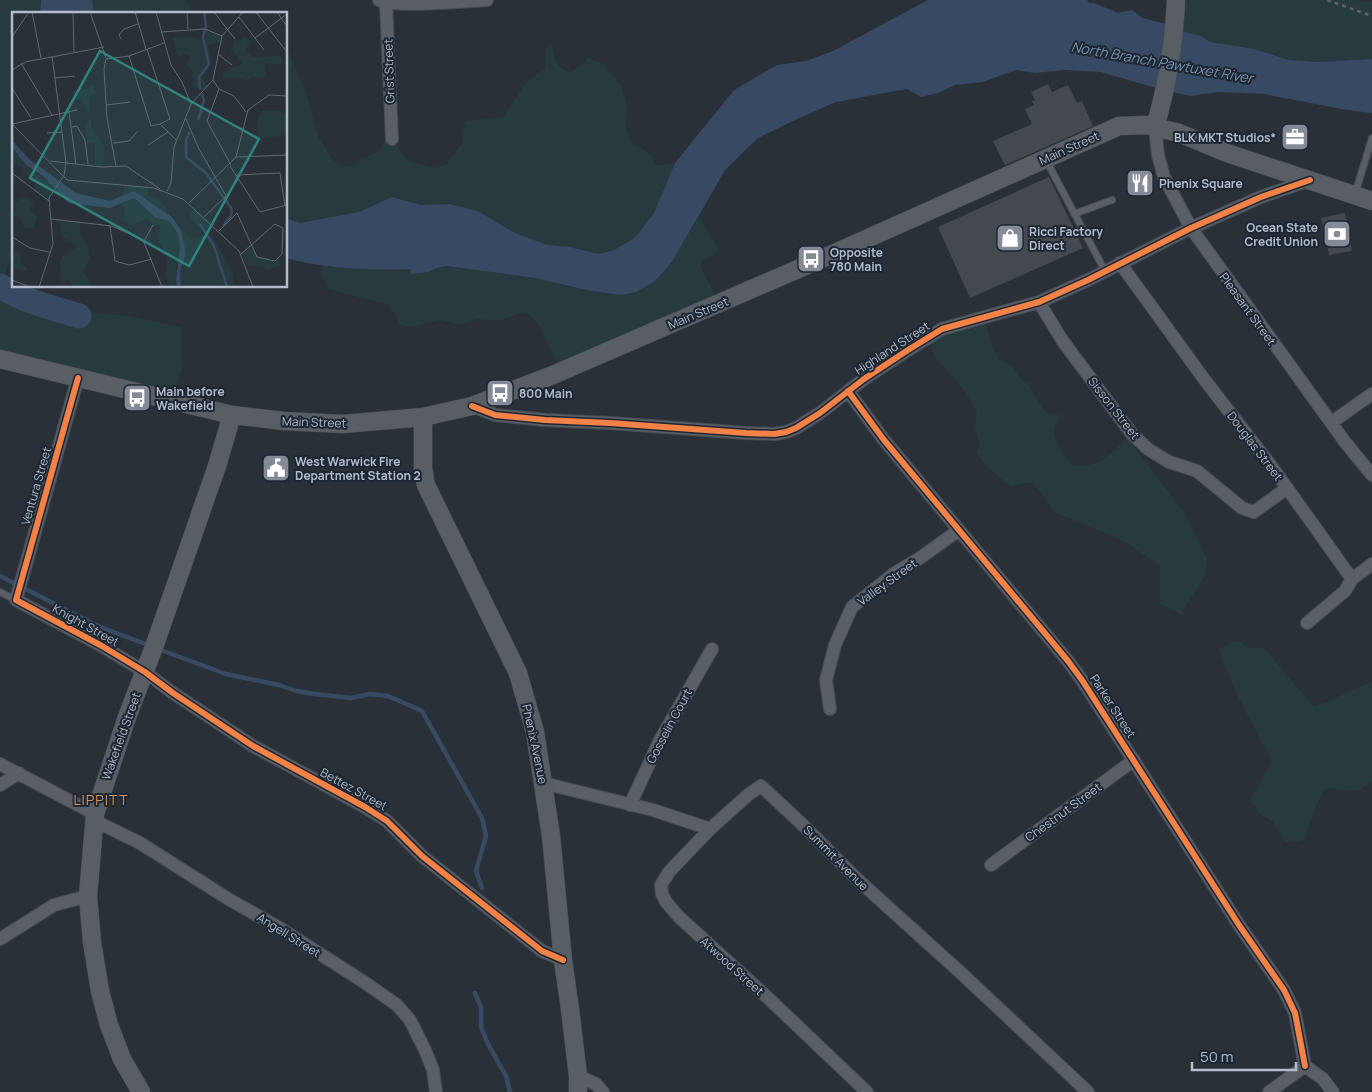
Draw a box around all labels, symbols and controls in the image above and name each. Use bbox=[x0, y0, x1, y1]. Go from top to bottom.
inset map bbox=[12, 12, 288, 288]
water label: North Branch Pawtuxet River bbox=[1070, 37, 1256, 88]
street label: Grist Street bbox=[379, 38, 399, 103]
office icon: BLK MKT Studios* bbox=[1280, 122, 1310, 152]
street label: Main Street bbox=[1036, 127, 1102, 169]
place label: BLK MKT Studios* bbox=[1174, 129, 1276, 146]
restaurant icon: Phenix Square bbox=[1125, 168, 1155, 198]
place label: Phenix Square bbox=[1159, 175, 1243, 192]
place label: Ocean State Credit Union bbox=[1244, 219, 1318, 250]
bank icon: Ocean State Credit Union bbox=[1322, 219, 1352, 249]
shop icon: Ricci Factory Direct bbox=[995, 223, 1025, 253]
place label: Ricci Factory Direct bbox=[1029, 223, 1103, 254]
bus stop icon: Opposite 780 Main bbox=[796, 244, 826, 274]
place label: Opposite 780 Main bbox=[830, 244, 883, 275]
street label: Pleasant Street bbox=[1216, 269, 1280, 349]
street label: Main Street bbox=[665, 293, 731, 333]
street label: Highland Street bbox=[851, 317, 933, 379]
street label: Sisson Street bbox=[1084, 373, 1144, 443]
bus stop icon: 800 Main bbox=[485, 378, 515, 408]
bus stop icon: Main before Wakefield bbox=[122, 383, 152, 413]
place label: Main before Wakefield bbox=[156, 383, 225, 414]
place label: 800 Main bbox=[519, 385, 573, 402]
street label: Douglas Street bbox=[1223, 408, 1287, 484]
street label: Main Street bbox=[282, 412, 347, 432]
street label: Ventura Street bbox=[17, 445, 55, 527]
public building icon: West Warwick Fire Department Station 2 bbox=[261, 453, 291, 483]
place label: West Warwick Fire Department Station 2 bbox=[295, 453, 421, 484]
street label: Valley Street bbox=[854, 554, 920, 609]
street label: Knight Street bbox=[50, 600, 123, 650]
street label: Parker Street bbox=[1086, 671, 1140, 741]
street label: Gosselin Court bbox=[642, 686, 696, 766]
street label: Wakefield Street bbox=[97, 690, 145, 782]
street label: Phenix Avenue bbox=[518, 703, 552, 785]
street label: Bettez Street bbox=[317, 764, 391, 815]
street label: Chestnut Street bbox=[1021, 778, 1105, 845]
district label: LIPPITT bbox=[73, 790, 129, 809]
street label: Summit Avenue bbox=[800, 822, 872, 894]
street label: Angell Street bbox=[254, 909, 324, 961]
street label: Atwood Street bbox=[697, 933, 768, 999]
scale bar bbox=[1192, 1040, 1296, 1072]
text: 50 m bbox=[1200, 1046, 1234, 1067]

